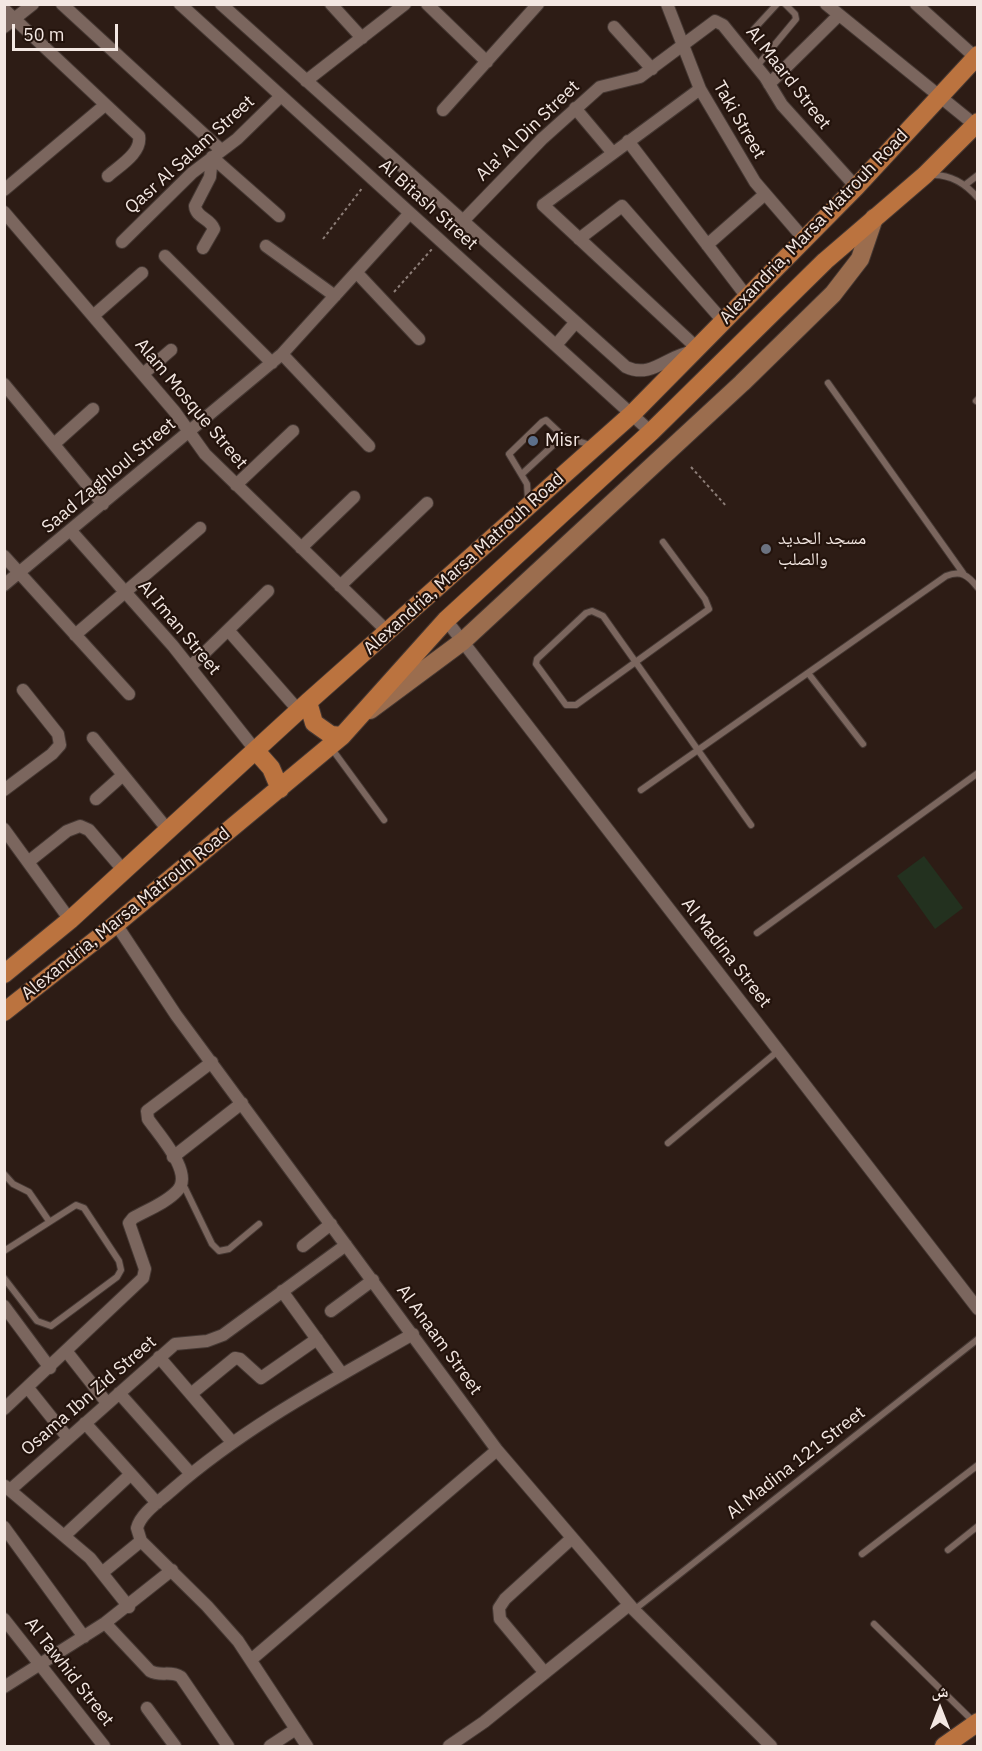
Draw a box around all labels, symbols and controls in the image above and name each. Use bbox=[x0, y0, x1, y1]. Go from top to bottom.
scale bar bbox=[15, 12, 122, 50]
street label: Al Maard Street bbox=[741, 22, 835, 134]
text: 50 m bbox=[23, 23, 65, 46]
street label: Ala' Al Din Street bbox=[472, 76, 584, 186]
street label: Taki Street bbox=[708, 77, 770, 163]
street label: Qasr Al Salam Street bbox=[121, 91, 259, 219]
street label: Alexandria, Marsa Matrouh Road bbox=[715, 125, 913, 329]
street label: Al Bitash Street bbox=[374, 155, 482, 255]
street label: Alam Mosque Street bbox=[130, 334, 252, 474]
street label: Saad Zaghloul Street bbox=[38, 414, 180, 538]
place label: Misr bbox=[545, 430, 579, 452]
marker: Misr bbox=[526, 434, 540, 448]
street label: Alexandria, Marsa Matrouh Road bbox=[359, 468, 569, 660]
place label: مسجد الحديد والصلب bbox=[778, 528, 866, 570]
marker: مسجد الحديد والصلب bbox=[759, 542, 773, 556]
street label: Al Iman Street bbox=[133, 576, 225, 680]
street label: Alexandria, Marsa Matrouh Road bbox=[17, 823, 235, 1005]
street label: Al Madina Street bbox=[676, 894, 776, 1012]
street label: Al Anaam Street bbox=[392, 1281, 486, 1399]
street label: Osama Ibn Zid Street bbox=[17, 1331, 161, 1461]
street label: Al Madina 121 Street bbox=[722, 1402, 870, 1524]
street label: Al Tawhid Street bbox=[20, 1613, 118, 1731]
north arrow bbox=[910, 1679, 970, 1739]
text: ش bbox=[932, 1681, 948, 1701]

